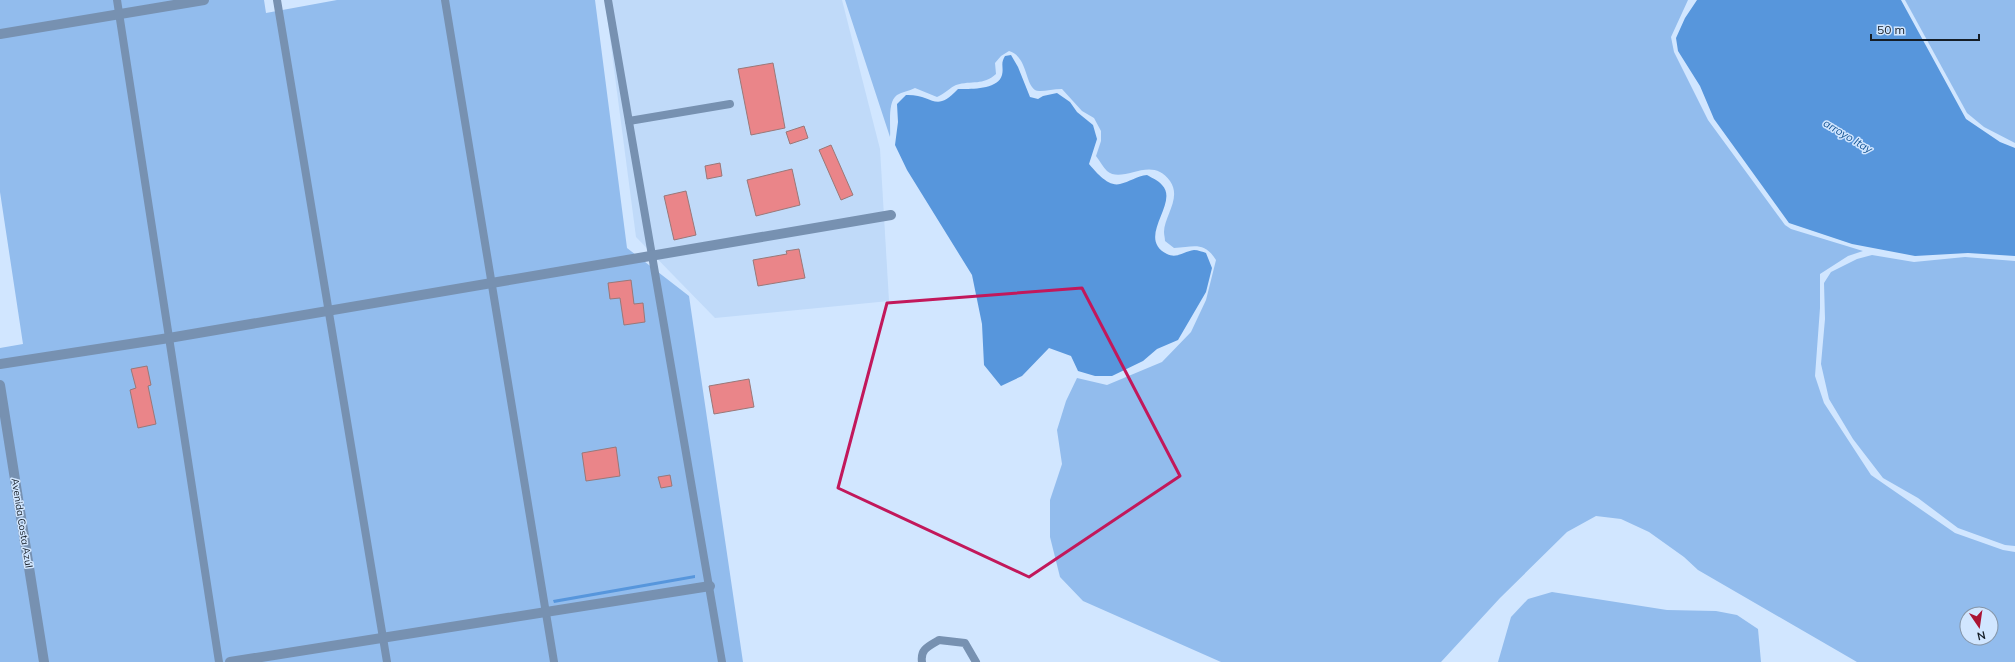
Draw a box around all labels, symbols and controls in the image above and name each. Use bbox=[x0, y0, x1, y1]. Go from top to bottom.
scale bar bbox=[1871, 16, 1979, 42]
text: 50 m bbox=[1877, 22, 1905, 37]
water label: arroyo Itay bbox=[1821, 116, 1876, 157]
street label: Avenida Costa Azúl bbox=[8, 477, 36, 569]
north arrow bbox=[1959, 606, 1999, 646]
text: N bbox=[1976, 628, 1987, 643]

